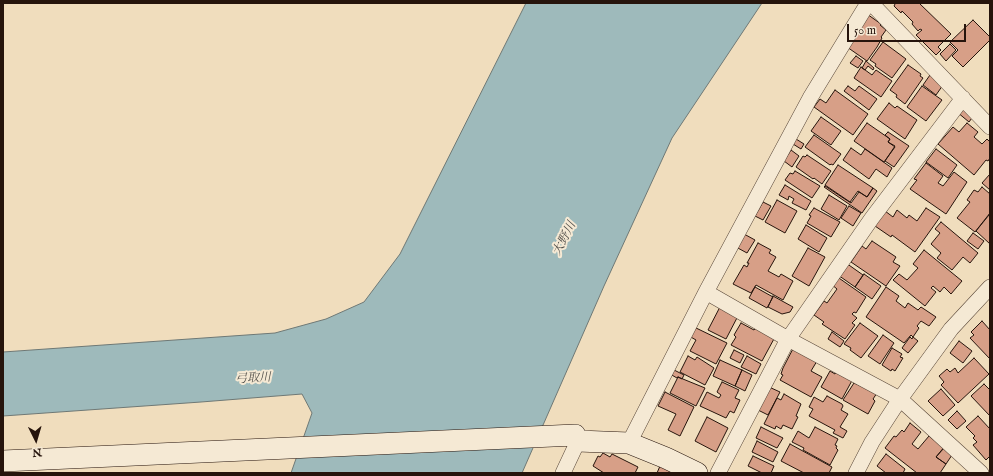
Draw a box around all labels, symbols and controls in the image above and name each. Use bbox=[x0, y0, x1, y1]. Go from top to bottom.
scale bar bbox=[849, 16, 968, 42]
text: 50 m bbox=[854, 23, 876, 38]
water label: 大野川 bbox=[550, 220, 580, 258]
water label: 弓取川 bbox=[235, 371, 271, 387]
north arrow bbox=[16, 420, 56, 460]
text: N bbox=[32, 445, 42, 459]

